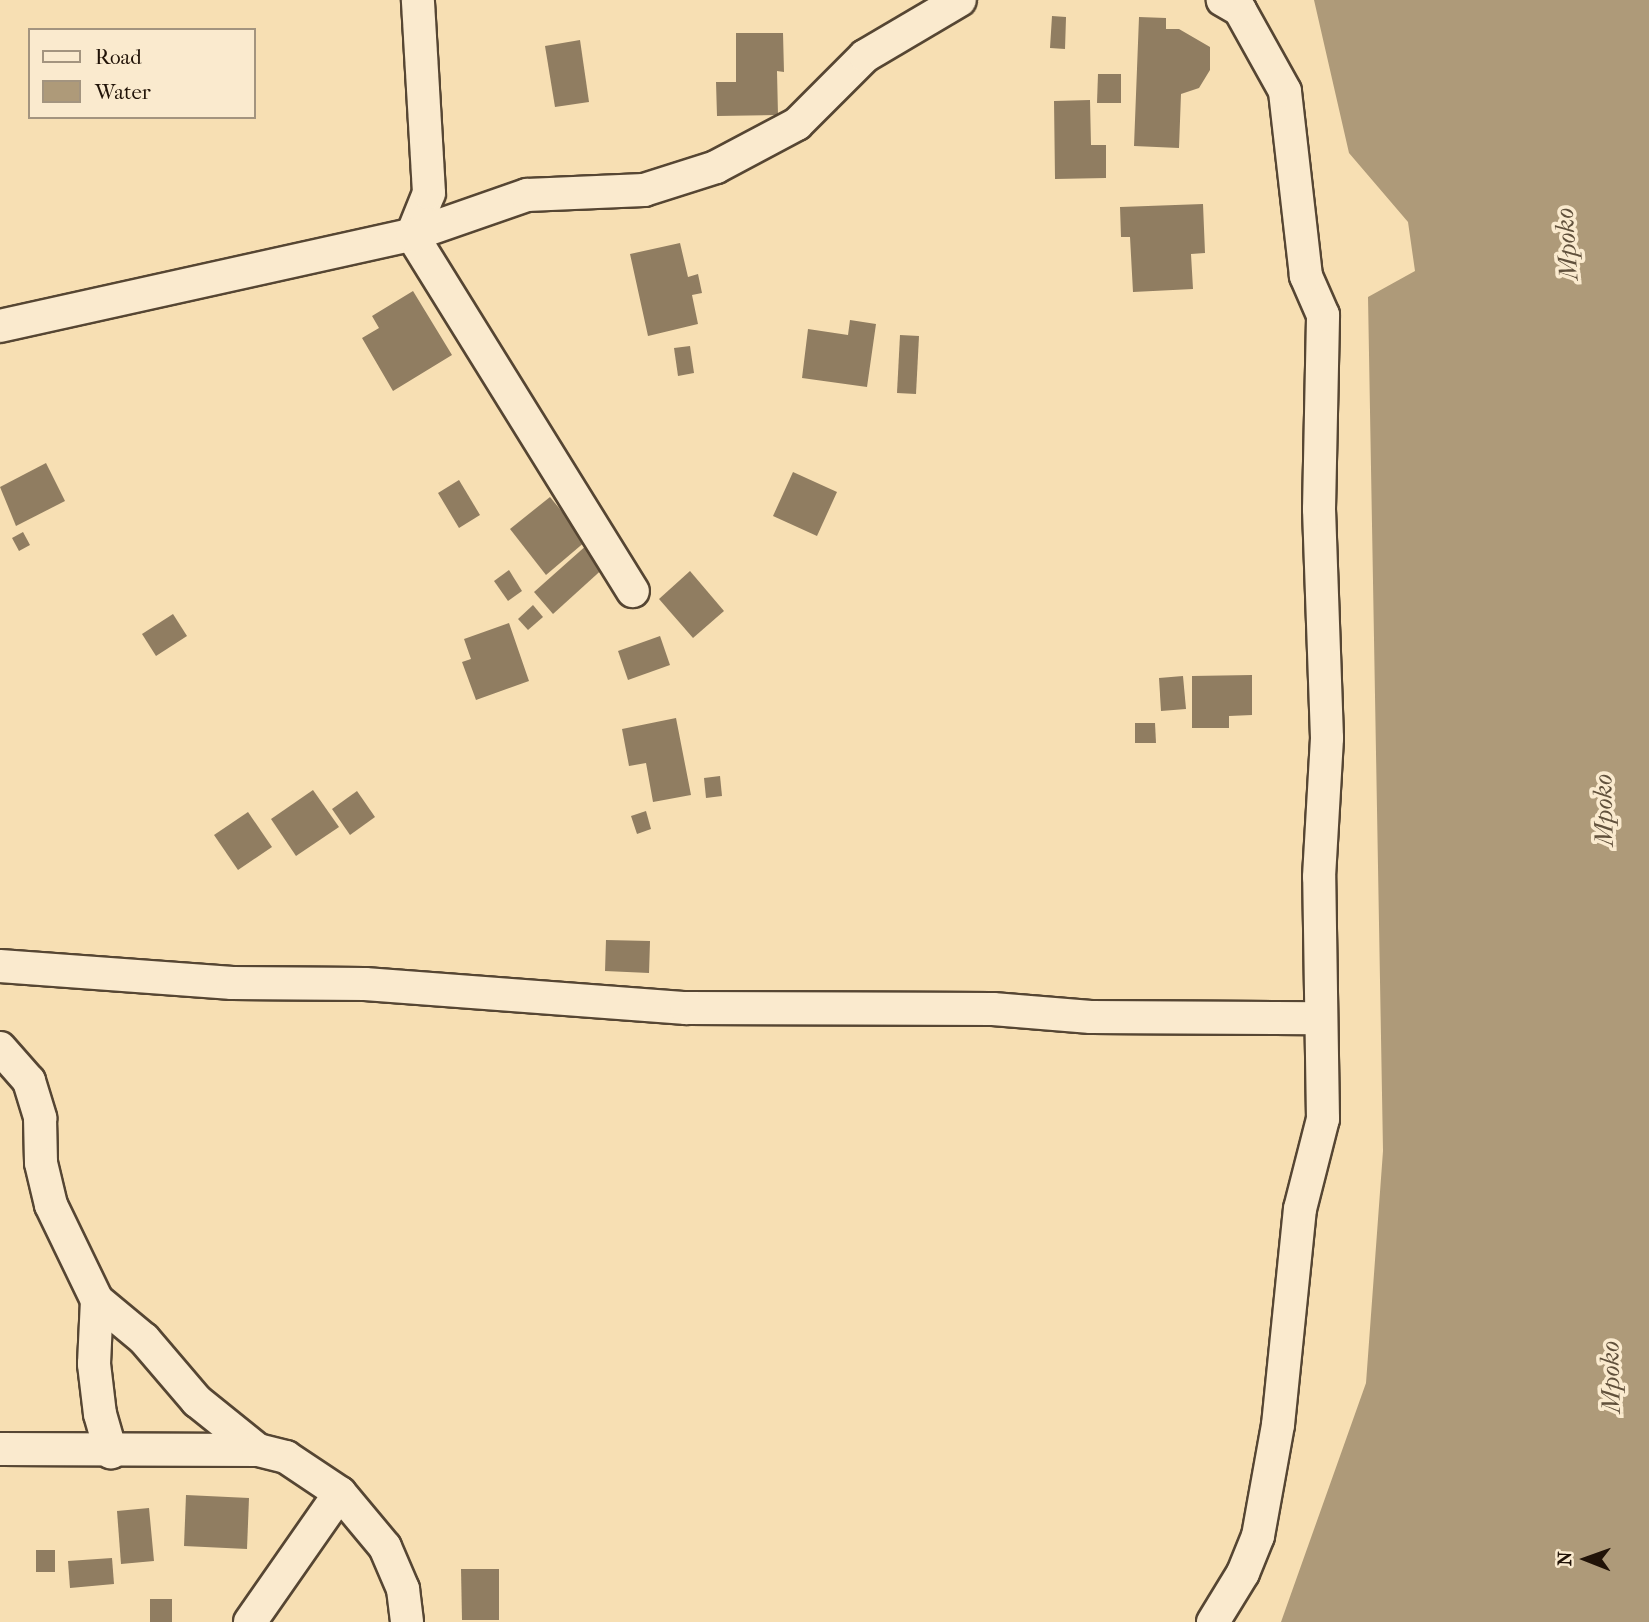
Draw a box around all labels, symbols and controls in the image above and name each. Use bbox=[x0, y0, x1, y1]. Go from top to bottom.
legend bbox=[28, 28, 256, 119]
text: Road bbox=[95, 45, 142, 69]
text: Water bbox=[95, 80, 151, 104]
water label: Mpoko bbox=[1549, 207, 1585, 281]
water label: Mpoko bbox=[1588, 774, 1620, 846]
water label: Mpoko bbox=[1595, 1341, 1627, 1413]
north arrow bbox=[1551, 1524, 1621, 1594]
text: N bbox=[1554, 1551, 1576, 1566]

